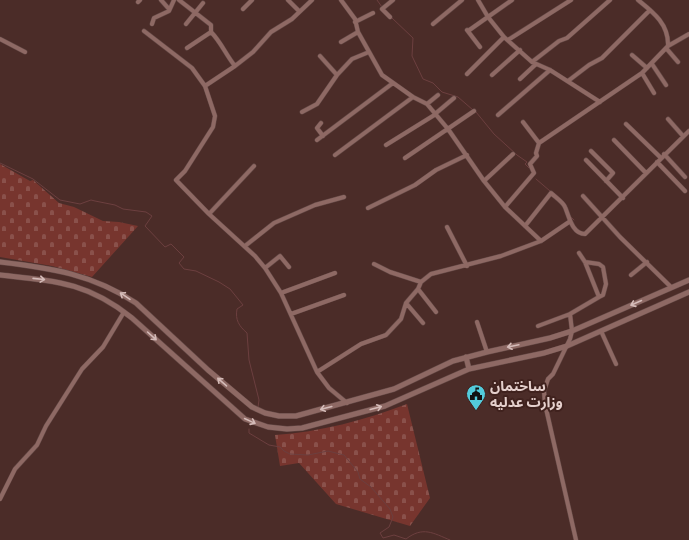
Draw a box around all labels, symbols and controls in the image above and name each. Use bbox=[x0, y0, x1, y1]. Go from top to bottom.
one-way arrow bbox=[32, 276, 45, 283]
one-way arrow bbox=[120, 292, 131, 300]
one-way arrow bbox=[630, 300, 642, 308]
one-way arrow bbox=[147, 331, 157, 341]
one-way arrow bbox=[507, 342, 520, 350]
one-way arrow bbox=[217, 378, 227, 387]
place label: ساختمان وزارت عدلیه bbox=[490, 378, 563, 411]
public building icon: ساختمان وزارت عدلیه bbox=[465, 383, 487, 411]
one-way arrow bbox=[369, 404, 382, 412]
one-way arrow bbox=[320, 405, 333, 413]
one-way arrow bbox=[244, 418, 256, 425]

